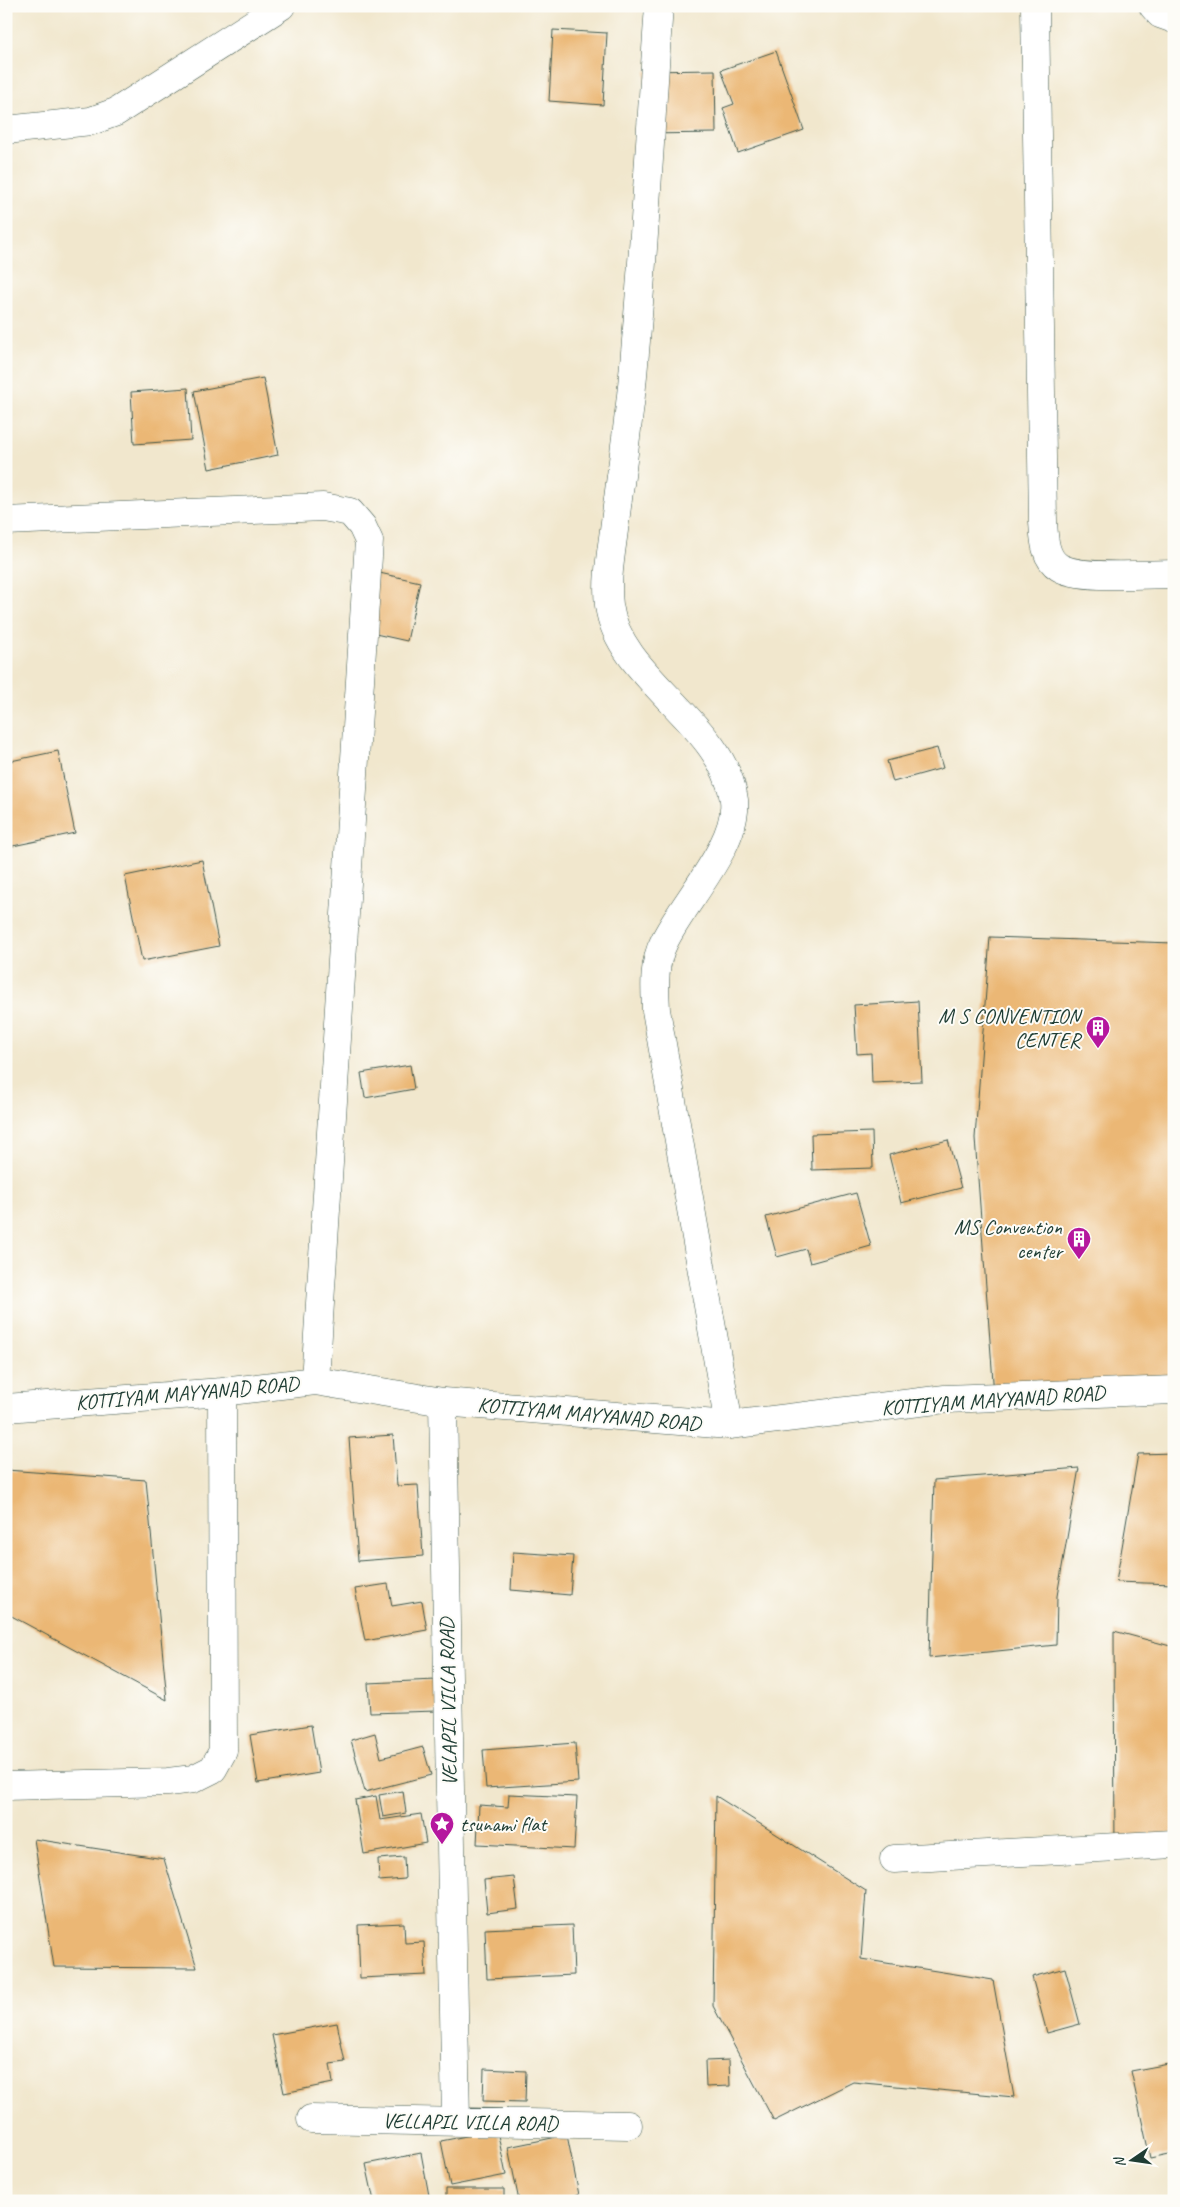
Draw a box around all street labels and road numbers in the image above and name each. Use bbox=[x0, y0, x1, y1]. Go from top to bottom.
street label: KOTTIYAM MAYYANAD ROAD bbox=[74, 1370, 301, 1416]
street label: KOTTIYAM MAYYANAD ROAD bbox=[881, 1379, 1107, 1421]
street label: KOTTIYAM MAYYANAD ROAD bbox=[476, 1391, 703, 1437]
street label: VELAPIL VILLA ROAD bbox=[434, 1616, 462, 1786]
street label: VELLAPIL VILLA ROAD bbox=[382, 2107, 560, 2137]

